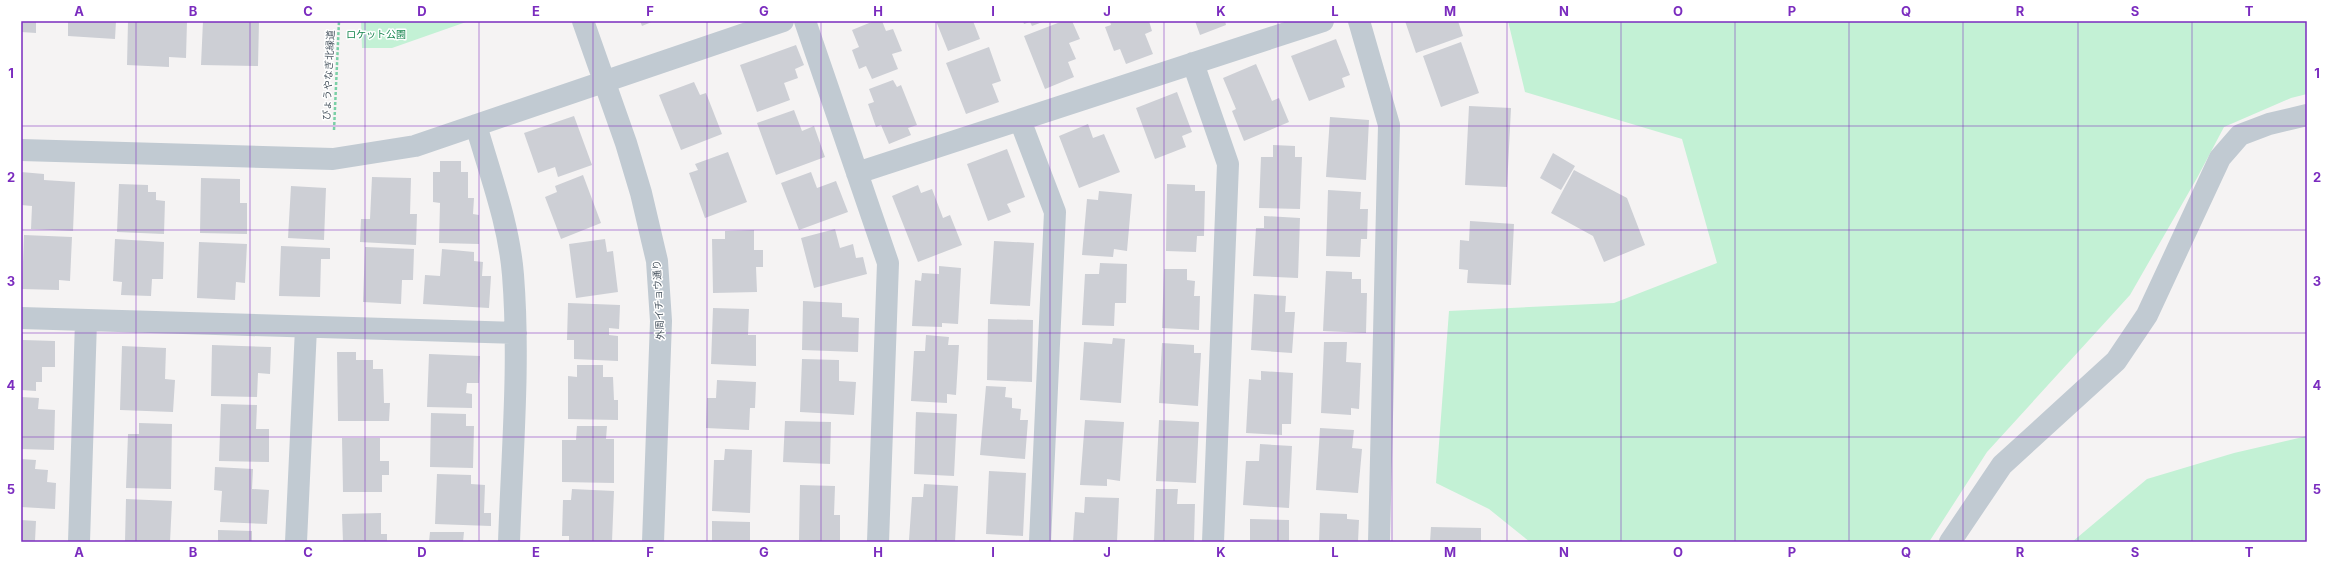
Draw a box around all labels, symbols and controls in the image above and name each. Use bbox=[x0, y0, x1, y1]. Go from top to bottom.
text: A bbox=[74, 3, 84, 19]
text: B bbox=[189, 3, 198, 19]
text: C bbox=[303, 3, 313, 19]
text: D bbox=[417, 3, 427, 19]
text: E bbox=[532, 3, 540, 19]
text: F bbox=[646, 3, 654, 19]
text: G bbox=[759, 3, 769, 19]
text: H bbox=[873, 3, 883, 19]
text: I bbox=[991, 3, 995, 19]
text: J bbox=[1103, 3, 1111, 19]
text: K bbox=[1216, 3, 1226, 19]
text: L bbox=[1331, 3, 1339, 19]
text: M bbox=[1444, 3, 1456, 19]
text: N bbox=[1559, 3, 1569, 19]
text: O bbox=[1673, 3, 1683, 19]
text: P bbox=[1788, 3, 1796, 19]
text: Q bbox=[1901, 3, 1911, 19]
text: R bbox=[2016, 3, 2025, 19]
text: S bbox=[2131, 3, 2139, 19]
text: T bbox=[2245, 3, 2254, 19]
park label: ロケット公園 bbox=[346, 28, 406, 40]
street label: びょうやなぎ北緑道 bbox=[320, 30, 336, 120]
text: 1 bbox=[8, 65, 14, 81]
text: 1 bbox=[2314, 65, 2320, 81]
text: 2 bbox=[7, 169, 15, 185]
text: 2 bbox=[2313, 169, 2321, 185]
street label: 外周イチョウ通り bbox=[650, 260, 666, 340]
text: 3 bbox=[7, 273, 15, 289]
text: 3 bbox=[2313, 273, 2321, 289]
text: 4 bbox=[7, 377, 16, 393]
text: 4 bbox=[2313, 377, 2322, 393]
text: 5 bbox=[7, 481, 15, 497]
text: 5 bbox=[2313, 481, 2321, 497]
text: A bbox=[74, 544, 84, 560]
text: B bbox=[189, 544, 198, 560]
text: C bbox=[303, 544, 313, 560]
text: D bbox=[417, 544, 427, 560]
text: E bbox=[532, 544, 540, 560]
text: F bbox=[646, 544, 654, 560]
text: G bbox=[759, 544, 769, 560]
text: H bbox=[873, 544, 883, 560]
text: I bbox=[991, 544, 995, 560]
text: J bbox=[1103, 544, 1111, 560]
text: K bbox=[1216, 544, 1226, 560]
text: L bbox=[1331, 544, 1339, 560]
text: M bbox=[1444, 544, 1456, 560]
text: N bbox=[1559, 544, 1569, 560]
text: O bbox=[1673, 544, 1683, 560]
text: P bbox=[1788, 544, 1796, 560]
text: Q bbox=[1901, 544, 1911, 560]
text: R bbox=[2016, 544, 2025, 560]
text: S bbox=[2131, 544, 2139, 560]
text: T bbox=[2245, 544, 2254, 560]

